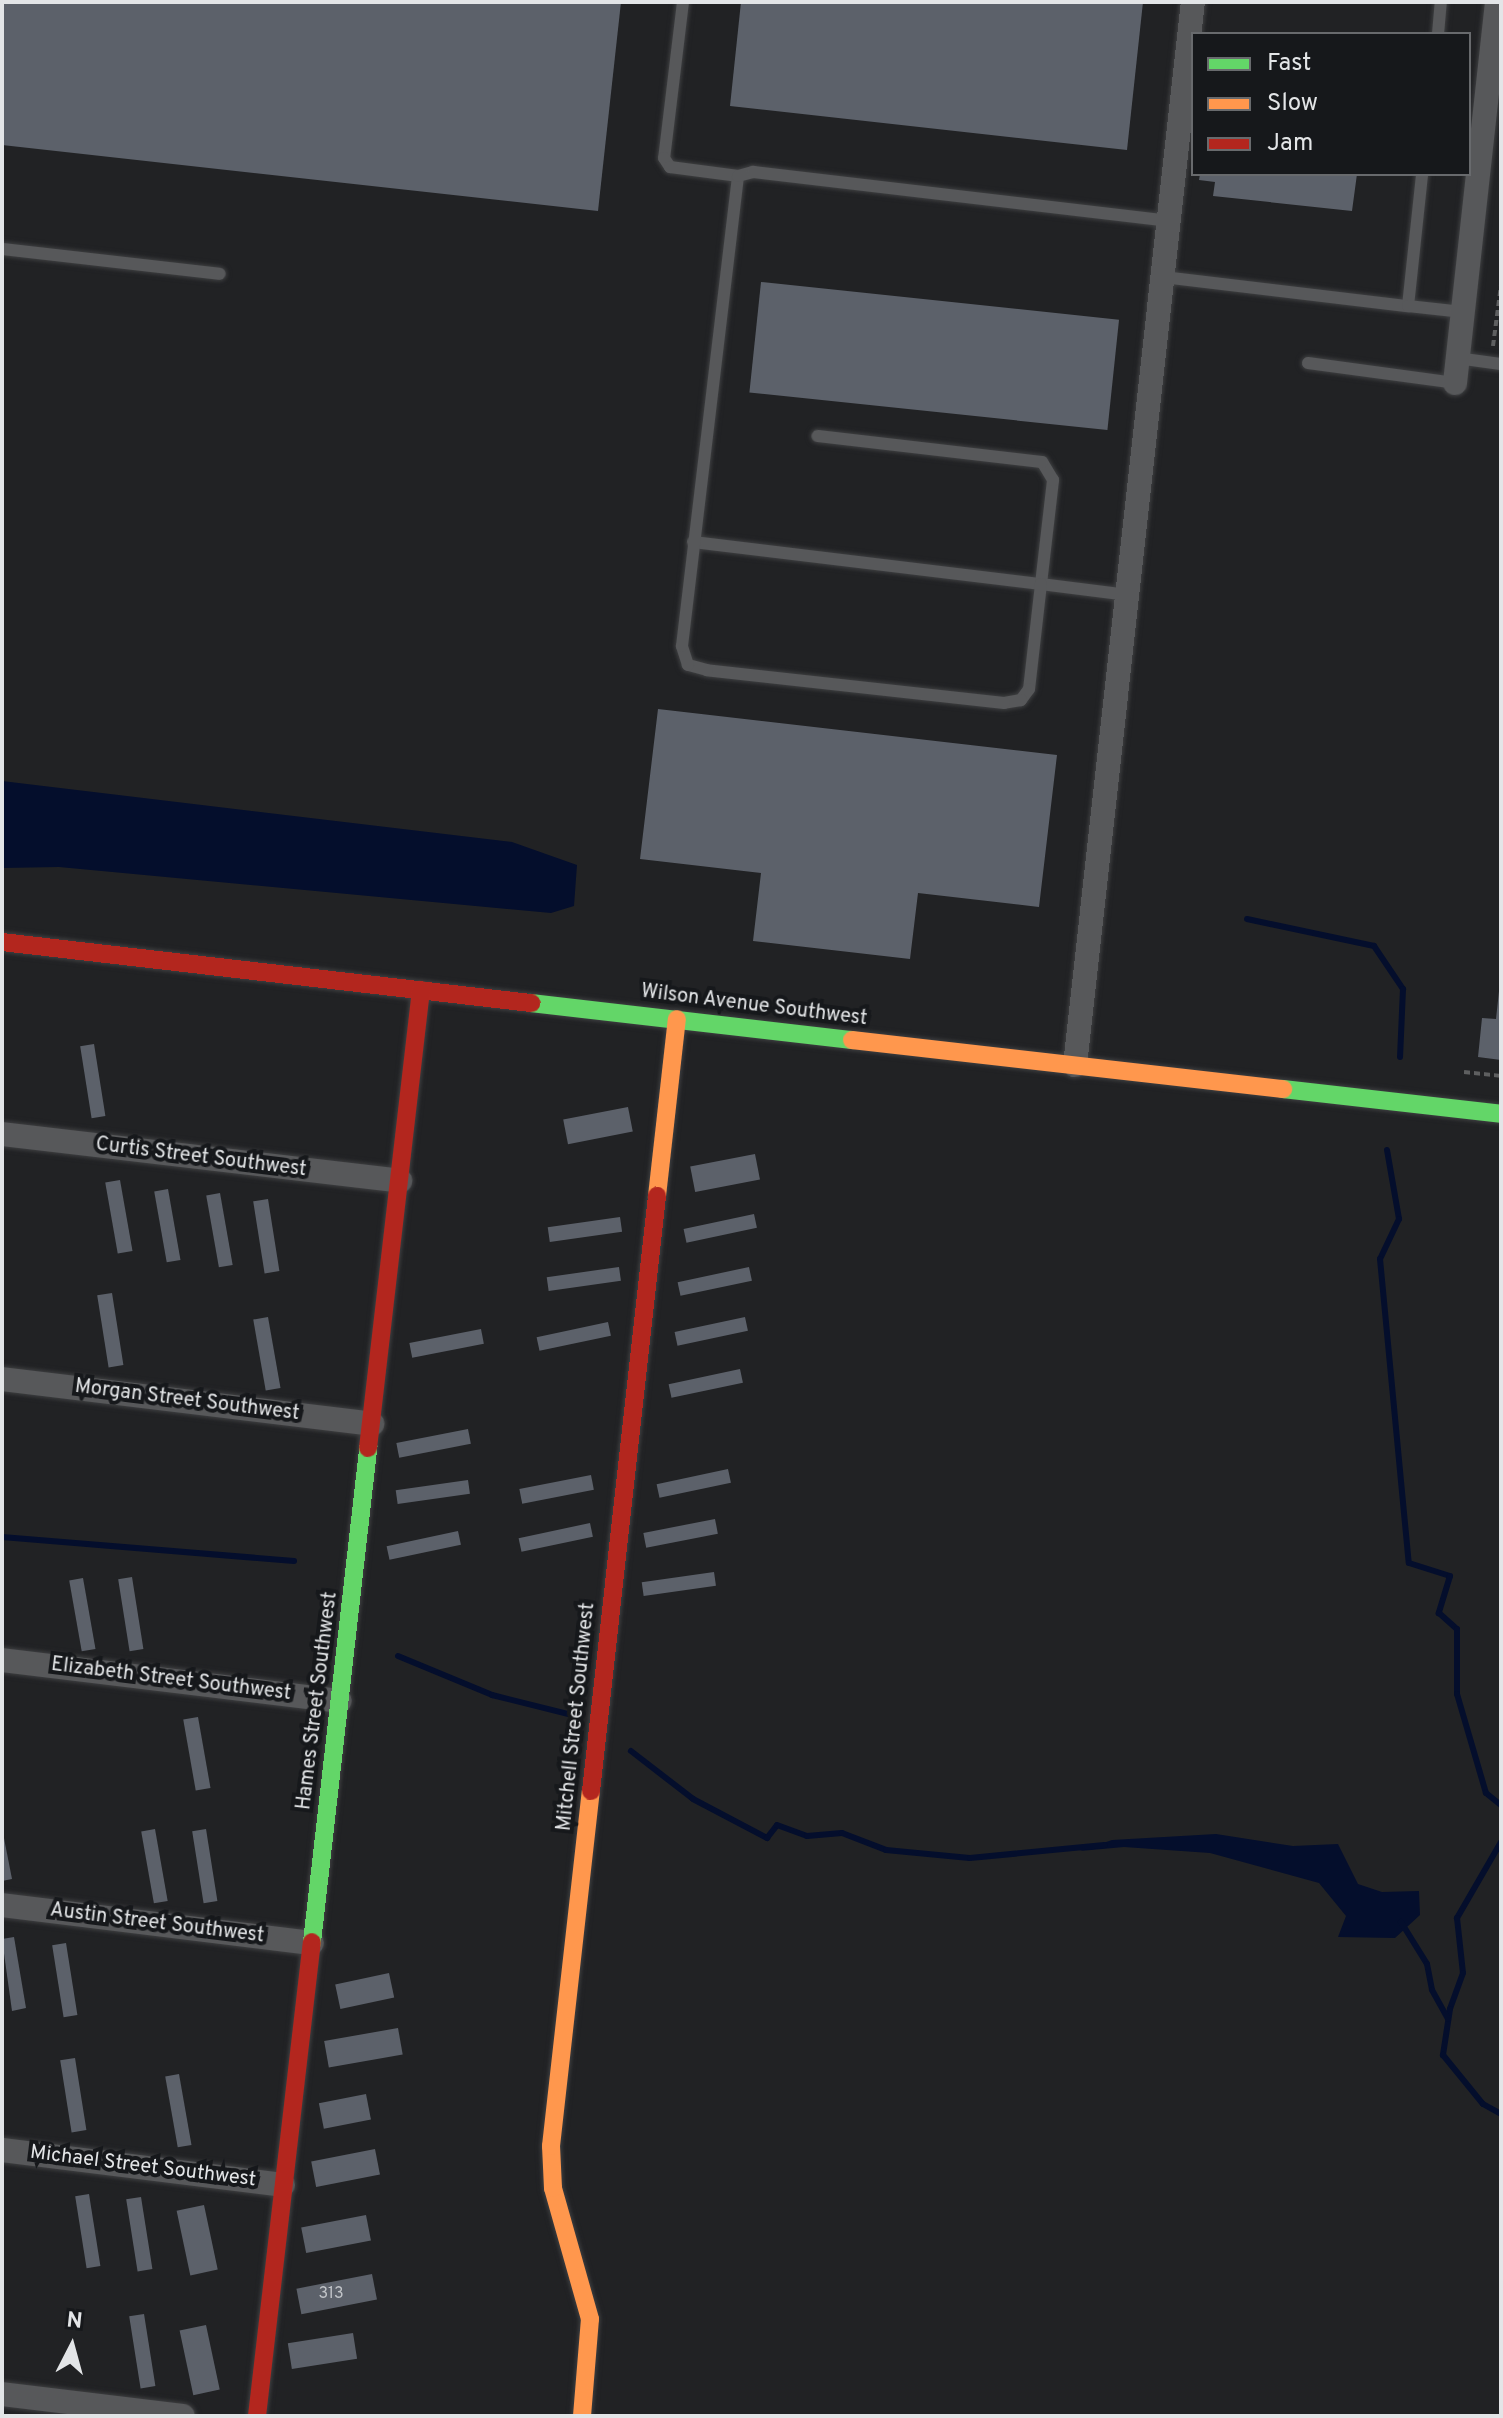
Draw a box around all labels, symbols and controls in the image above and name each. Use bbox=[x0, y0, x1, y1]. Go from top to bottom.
legend bbox=[1191, 32, 1471, 176]
text: Fast bbox=[1267, 49, 1311, 79]
text: Slow bbox=[1267, 89, 1318, 119]
text: Jam bbox=[1267, 129, 1313, 159]
street label: Wilson Avenue Southwest bbox=[639, 980, 869, 1032]
street label: Curtis Street Southwest bbox=[94, 1133, 308, 1183]
street label: Morgan Street Southwest bbox=[73, 1375, 301, 1427]
street label: Hames Street Southwest bbox=[293, 1591, 343, 1811]
street label: Mitchell Street Southwest bbox=[553, 1602, 601, 1832]
street label: Elizabeth Street Southwest bbox=[50, 1653, 292, 1707]
street label: Austin Street Southwest bbox=[49, 1899, 265, 1949]
street label: Michael Street Southwest bbox=[29, 2141, 257, 2193]
house number: 313 bbox=[318, 2284, 344, 2304]
north arrow bbox=[32, 2306, 112, 2386]
text: N bbox=[65, 2307, 84, 2336]

